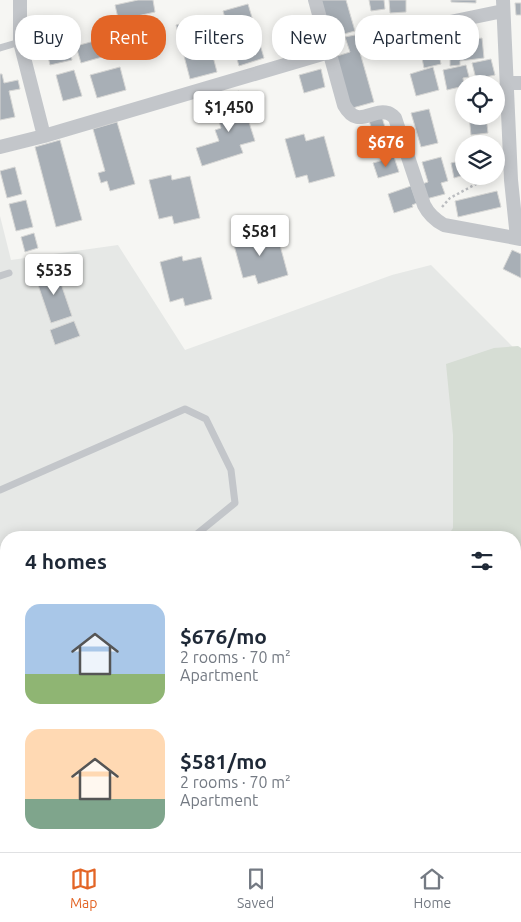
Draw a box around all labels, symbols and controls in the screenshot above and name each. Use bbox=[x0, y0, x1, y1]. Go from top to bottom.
chip: Buy bbox=[15, 15, 81, 60]
chip: Rent bbox=[91, 15, 166, 60]
chip: Filters bbox=[176, 15, 262, 60]
chip: New bbox=[272, 15, 345, 60]
chip: Apartment bbox=[355, 15, 479, 60]
map controls bbox=[455, 75, 505, 185]
button: locate bbox=[455, 75, 505, 125]
pin: $1,450 bbox=[188, 90, 270, 133]
text: $1,450 bbox=[204, 98, 254, 116]
pin: $676 bbox=[356, 126, 416, 168]
text: $676 bbox=[368, 133, 404, 151]
button: layers bbox=[455, 135, 505, 185]
pin: $581 bbox=[230, 214, 290, 257]
text: $581 bbox=[242, 222, 278, 240]
pin: $535 bbox=[24, 254, 84, 296]
text: $535 bbox=[36, 261, 72, 279]
icon: filters bbox=[468, 547, 496, 575]
text: 4 homes bbox=[25, 549, 107, 573]
icon: home bbox=[65, 624, 125, 684]
text: $676/mo bbox=[180, 624, 267, 648]
text: 2 rooms · 70 m² bbox=[180, 648, 291, 666]
text: Apartment bbox=[180, 666, 258, 684]
icon: home bbox=[65, 749, 125, 809]
text: $581/mo bbox=[180, 749, 267, 773]
text: 2 rooms · 70 m² bbox=[180, 773, 291, 791]
text: Apartment bbox=[180, 791, 258, 809]
tab: Map bbox=[70, 865, 98, 911]
tab: Saved bbox=[237, 865, 274, 911]
tab: Home bbox=[414, 865, 451, 911]

